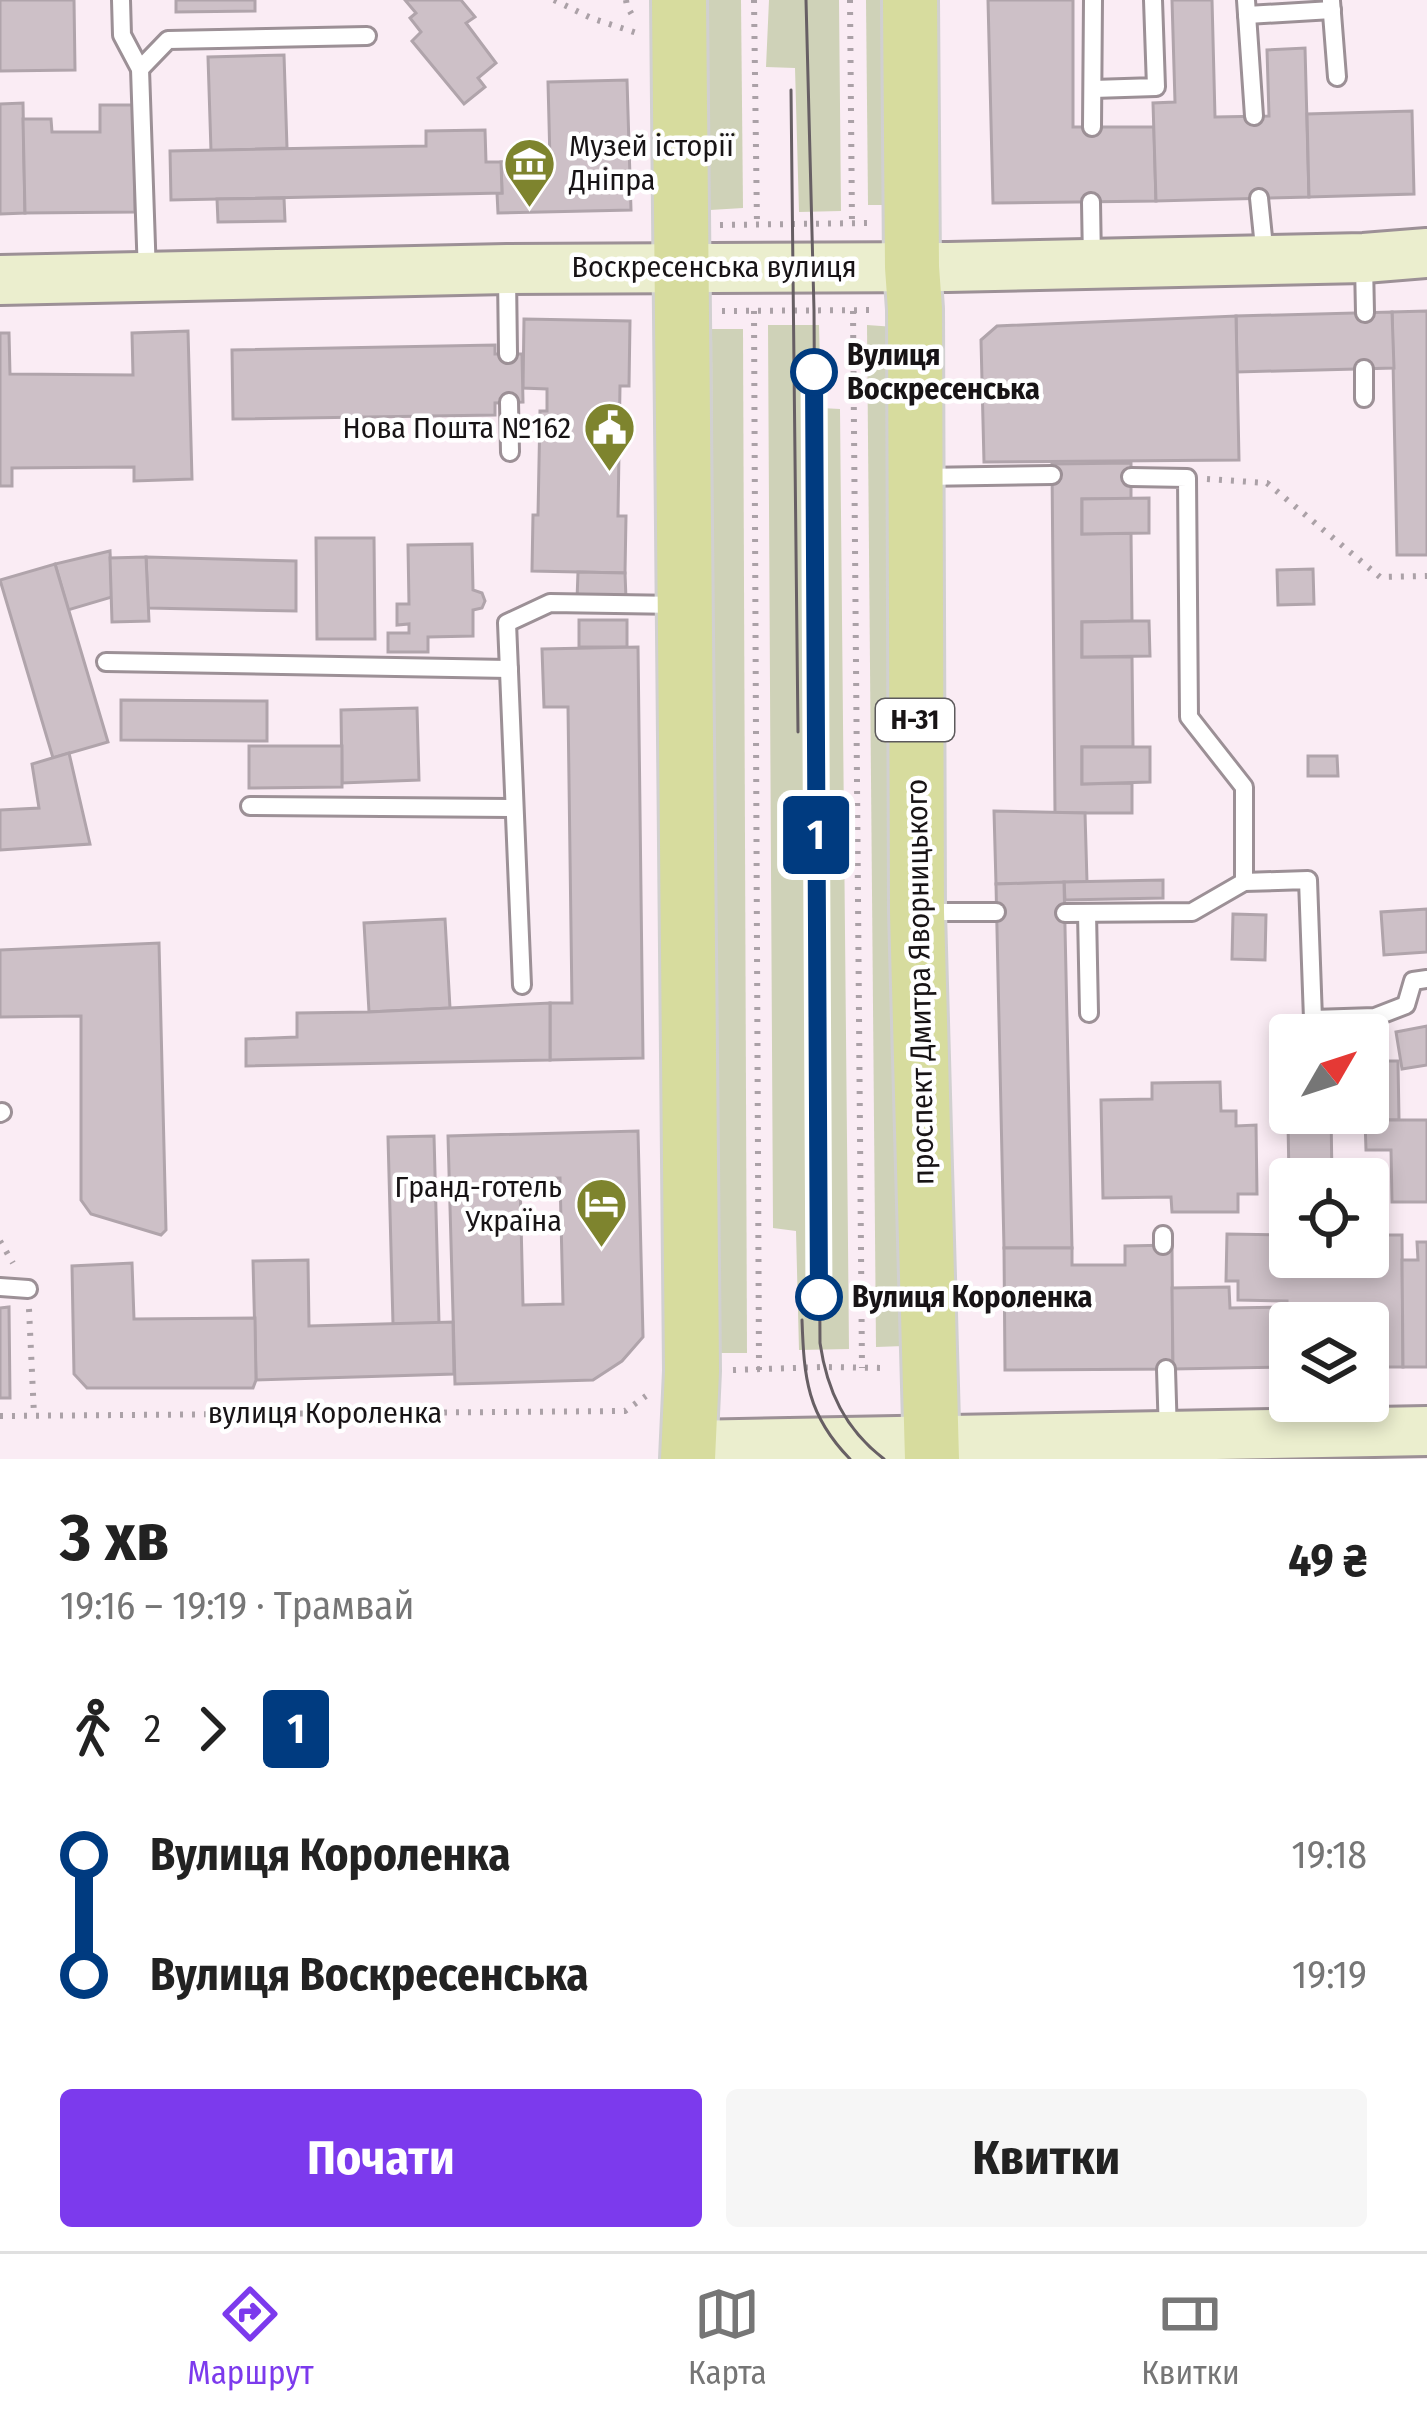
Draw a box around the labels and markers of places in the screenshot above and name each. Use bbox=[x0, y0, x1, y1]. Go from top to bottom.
place label: Музей історії Дніпра bbox=[568, 128, 735, 198]
museum icon: Музей історії Дніпра bbox=[502, 135, 558, 209]
place label: Вулиця Воскресенська bbox=[847, 337, 1040, 407]
marker: Вулиця Воскресенська bbox=[792, 350, 836, 394]
public building icon: Нова Пошта №162 bbox=[582, 400, 638, 474]
place label: Нова Пошта №162 bbox=[343, 410, 571, 446]
place label: Гранд-готель Україна bbox=[395, 1169, 562, 1239]
hotel icon: Гранд-готель Україна bbox=[573, 1176, 629, 1250]
marker: Вулиця Короленка bbox=[797, 1275, 841, 1319]
place label: Вулиця Короленка bbox=[852, 1279, 1092, 1315]

